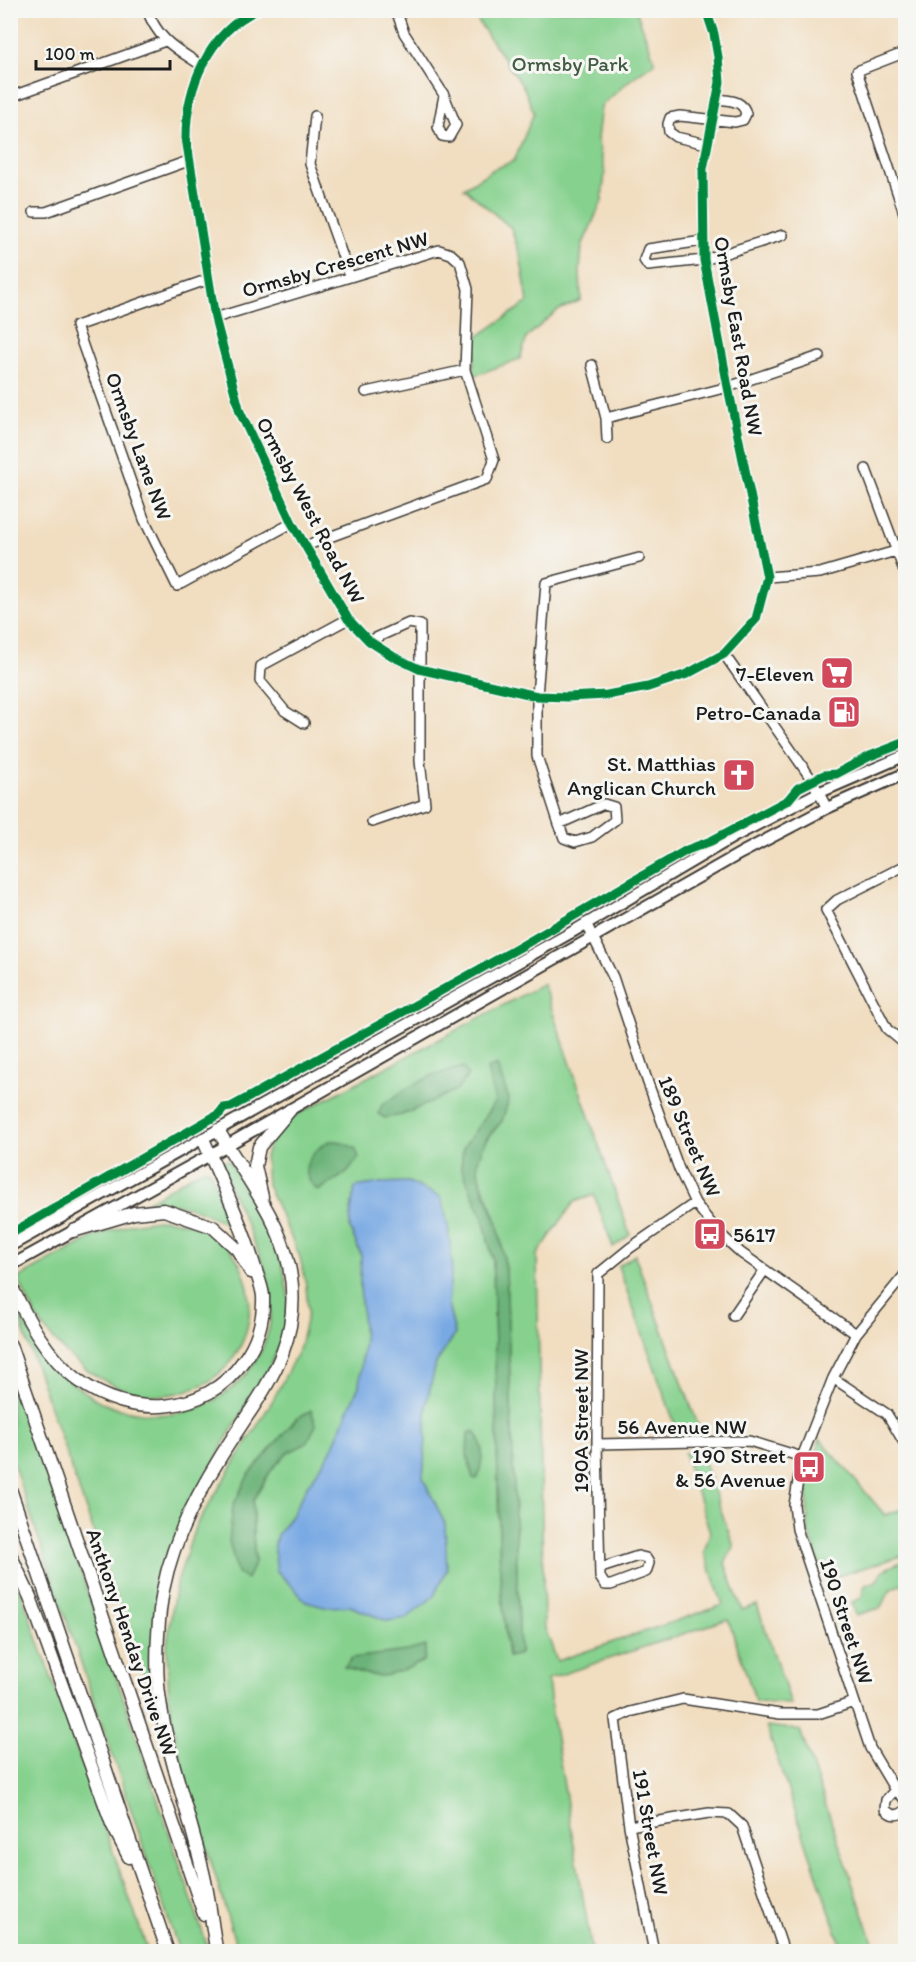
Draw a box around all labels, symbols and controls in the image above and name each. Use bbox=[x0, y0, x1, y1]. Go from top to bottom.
scale bar bbox=[36, 33, 170, 71]
text: 100 m bbox=[45, 43, 95, 65]
park label: Ormsby Park bbox=[512, 51, 629, 76]
street label: Ormsby Crescent NW bbox=[239, 225, 431, 303]
street label: Ormsby East Road NW bbox=[709, 234, 769, 438]
street label: Ormsby Lane NW bbox=[101, 369, 177, 523]
street label: Ormsby West Road NW bbox=[251, 413, 371, 607]
supermarket icon: 7-Eleven bbox=[819, 655, 855, 691]
place label: 7-Eleven bbox=[736, 661, 814, 686]
fuel station icon: Petro-Canada bbox=[826, 694, 862, 730]
place label: Petro-Canada bbox=[696, 700, 821, 725]
place label: St. Matthias Anglican Church bbox=[567, 751, 716, 800]
church icon: St. Matthias Anglican Church bbox=[721, 757, 757, 793]
street label: 189 Street NW bbox=[653, 1072, 727, 1200]
bus stop icon: 5617 bbox=[692, 1216, 728, 1252]
place label: 5617 bbox=[733, 1222, 775, 1247]
street label: 190A Street NW bbox=[568, 1349, 593, 1493]
street label: 56 Avenue NW bbox=[617, 1414, 747, 1439]
place label: 190 Street & 56 Avenue bbox=[675, 1443, 786, 1492]
bus stop icon: 190 Street & 56 Avenue bbox=[791, 1449, 827, 1485]
street label: Anthony Henday Drive NW bbox=[81, 1525, 183, 1759]
street label: 190 Street NW bbox=[815, 1555, 879, 1687]
street label: 191 Street NW bbox=[628, 1767, 674, 1897]

